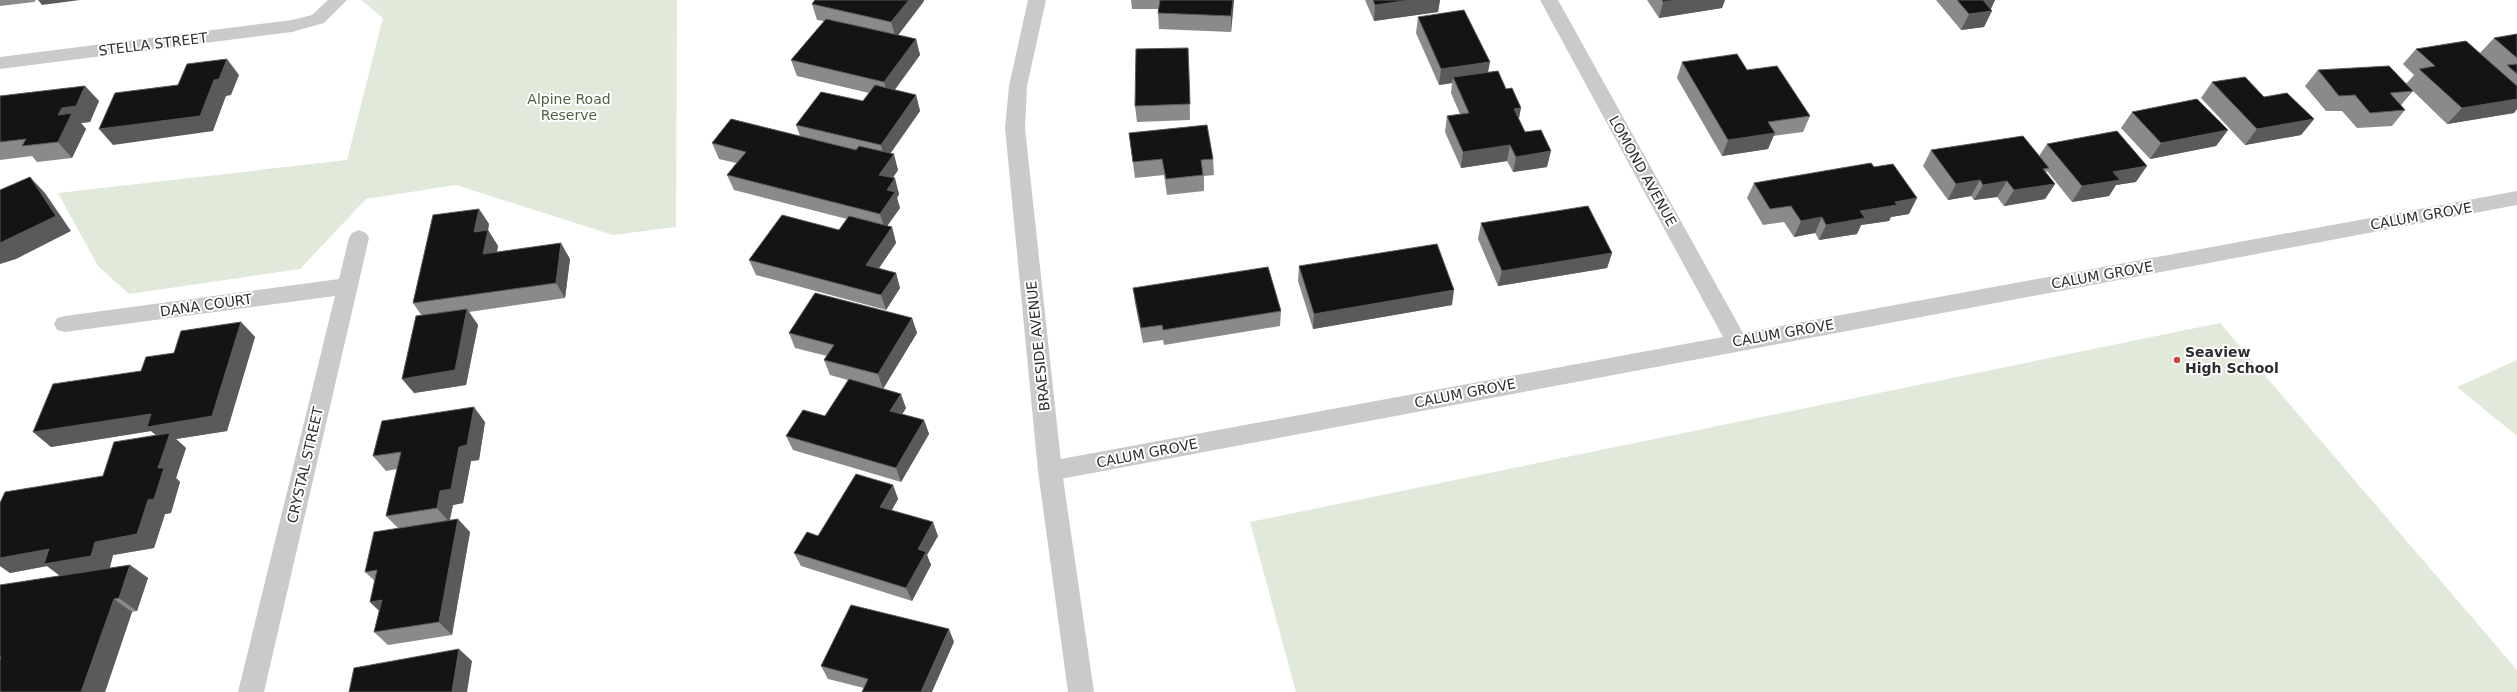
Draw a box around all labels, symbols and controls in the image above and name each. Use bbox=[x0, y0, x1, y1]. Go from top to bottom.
street label: STELLA STREET bbox=[98, 29, 209, 59]
park label: Alpine Road Reserve bbox=[527, 91, 611, 123]
street label: LOMOND AVENUE bbox=[1606, 113, 1680, 229]
street label: CALUM GROVE bbox=[2369, 199, 2473, 233]
street label: CALUM GROVE bbox=[2050, 258, 2154, 292]
street label: BRAESIDE AVENUE bbox=[1023, 280, 1053, 412]
street label: DANA COURT bbox=[159, 291, 254, 319]
street label: CALUM GROVE bbox=[1731, 316, 1835, 350]
place label: Seaview High School bbox=[2185, 344, 2279, 376]
marker: Seaview High School bbox=[2172, 355, 2182, 365]
street label: CALUM GROVE bbox=[1413, 375, 1517, 411]
street label: CRYSTAL STREET bbox=[284, 405, 326, 525]
street label: CALUM GROVE bbox=[1095, 435, 1199, 471]

